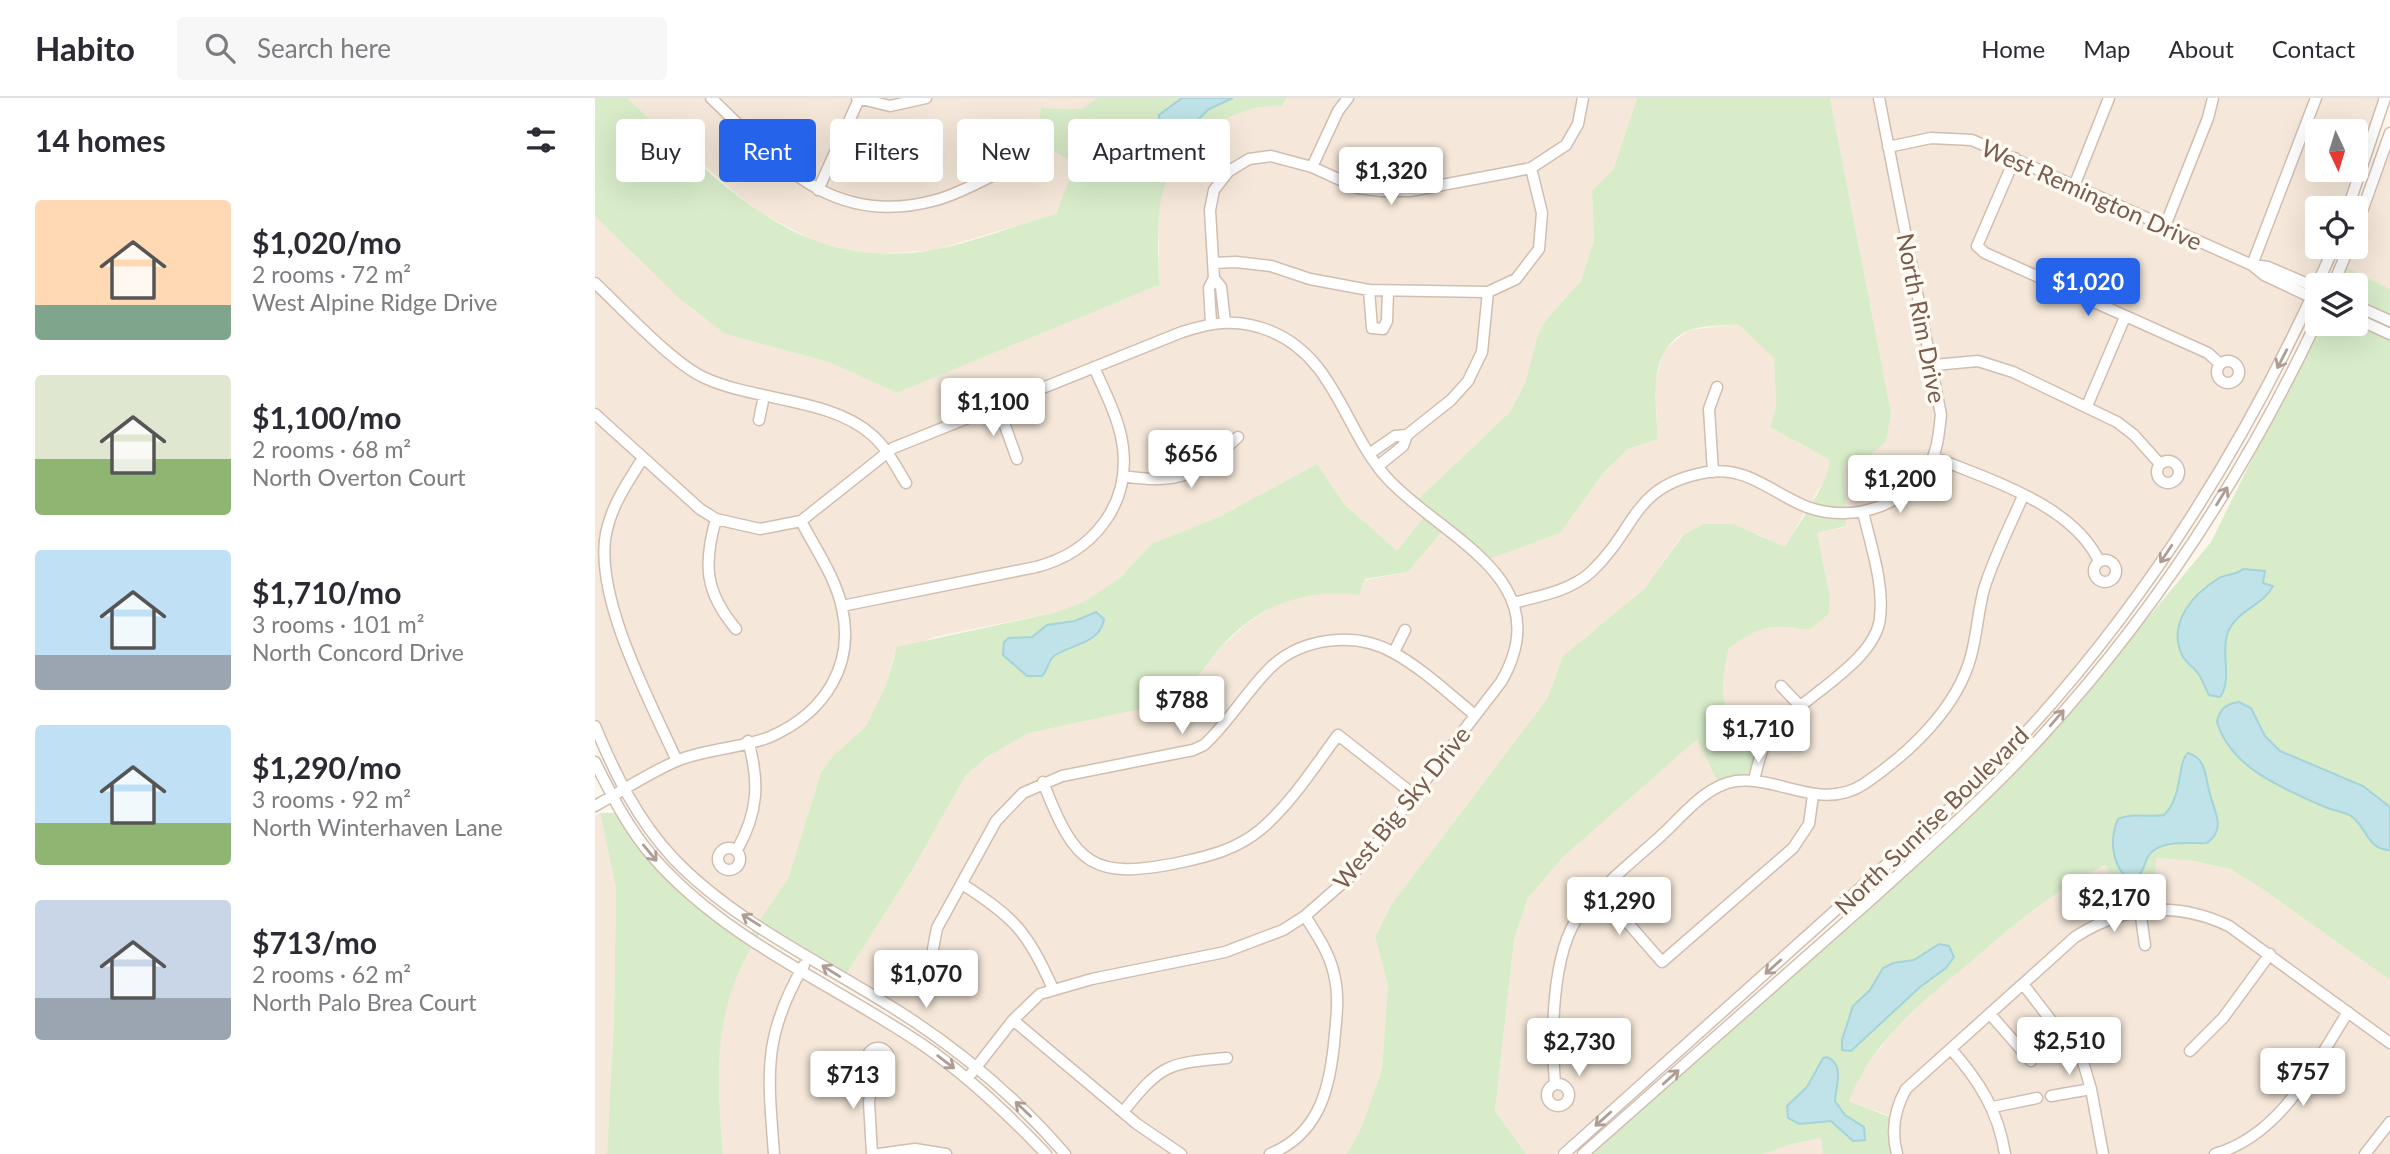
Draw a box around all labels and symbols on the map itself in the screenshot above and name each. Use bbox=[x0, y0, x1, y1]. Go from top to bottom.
north arrow bbox=[2305, 119, 2368, 182]
street label: West Remington Drive bbox=[1977, 132, 2207, 256]
pin: $1,320 bbox=[1334, 148, 1448, 207]
street label: North Rim Drive bbox=[1891, 231, 1953, 405]
pin: $1,020 bbox=[2031, 258, 2145, 318]
one-way arrow bbox=[2274, 348, 2288, 369]
pin: $1,100 bbox=[936, 378, 1050, 438]
pin: $656 bbox=[1150, 430, 1232, 490]
pin: $1,200 bbox=[1843, 456, 1957, 515]
one-way arrow bbox=[2215, 487, 2229, 507]
one-way arrow bbox=[2159, 544, 2173, 563]
pin: $788 bbox=[1141, 676, 1223, 736]
pin: $1,710 bbox=[1701, 706, 1815, 765]
one-way arrow bbox=[2049, 709, 2065, 727]
street label: West Big Sky Drive bbox=[1326, 720, 1476, 894]
street label: North Sunrise Boulevard bbox=[1828, 720, 2034, 920]
one-way arrow bbox=[642, 844, 658, 862]
pin: $2,170 bbox=[2057, 874, 2171, 934]
pin: $1,290 bbox=[1562, 878, 1676, 937]
one-way arrow bbox=[742, 913, 761, 928]
pin: $1,070 bbox=[869, 950, 983, 1010]
one-way arrow bbox=[1764, 959, 1782, 975]
one-way arrow bbox=[822, 963, 842, 977]
pin: $2,730 bbox=[1522, 1018, 1636, 1078]
pin: $2,510 bbox=[2012, 1018, 2126, 1077]
pin: $757 bbox=[2262, 1048, 2344, 1108]
pin: $713 bbox=[812, 1052, 894, 1111]
one-way arrow bbox=[936, 1054, 955, 1069]
one-way arrow bbox=[1662, 1069, 1680, 1085]
one-way arrow bbox=[1014, 1100, 1031, 1117]
one-way arrow bbox=[1594, 1111, 1612, 1127]

